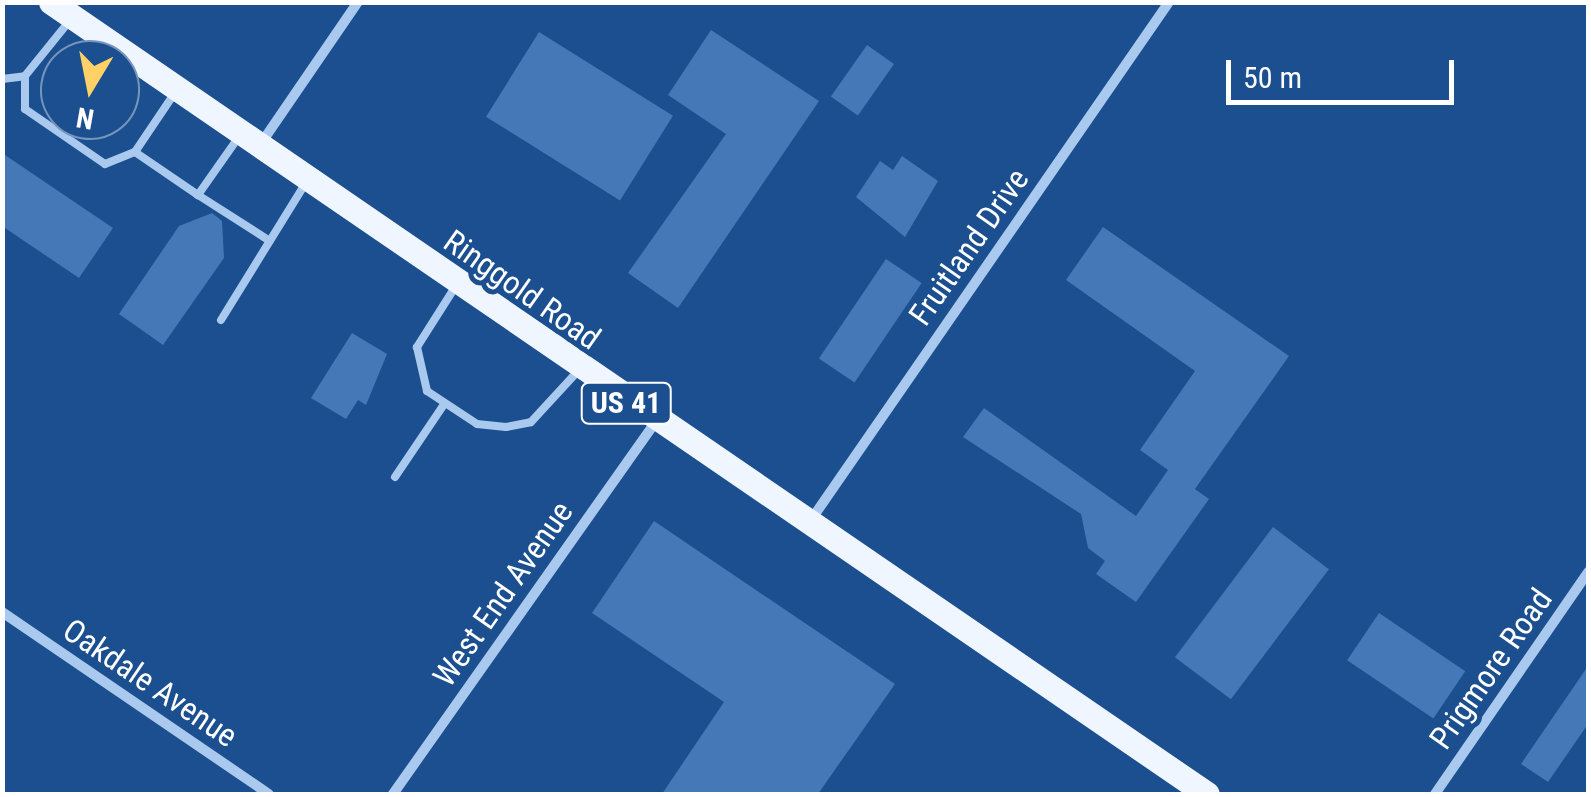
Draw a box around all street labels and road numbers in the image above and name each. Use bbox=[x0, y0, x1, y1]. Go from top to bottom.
street label: Fruitland Drive bbox=[901, 161, 1037, 333]
street label: Ringgold Road bbox=[436, 222, 608, 358]
road number: US 41 bbox=[578, 378, 674, 428]
street label: West End Avenue bbox=[425, 494, 581, 694]
street label: Prigmore Road bbox=[1422, 581, 1560, 757]
street label: Oakdale Avenue bbox=[56, 611, 244, 755]

